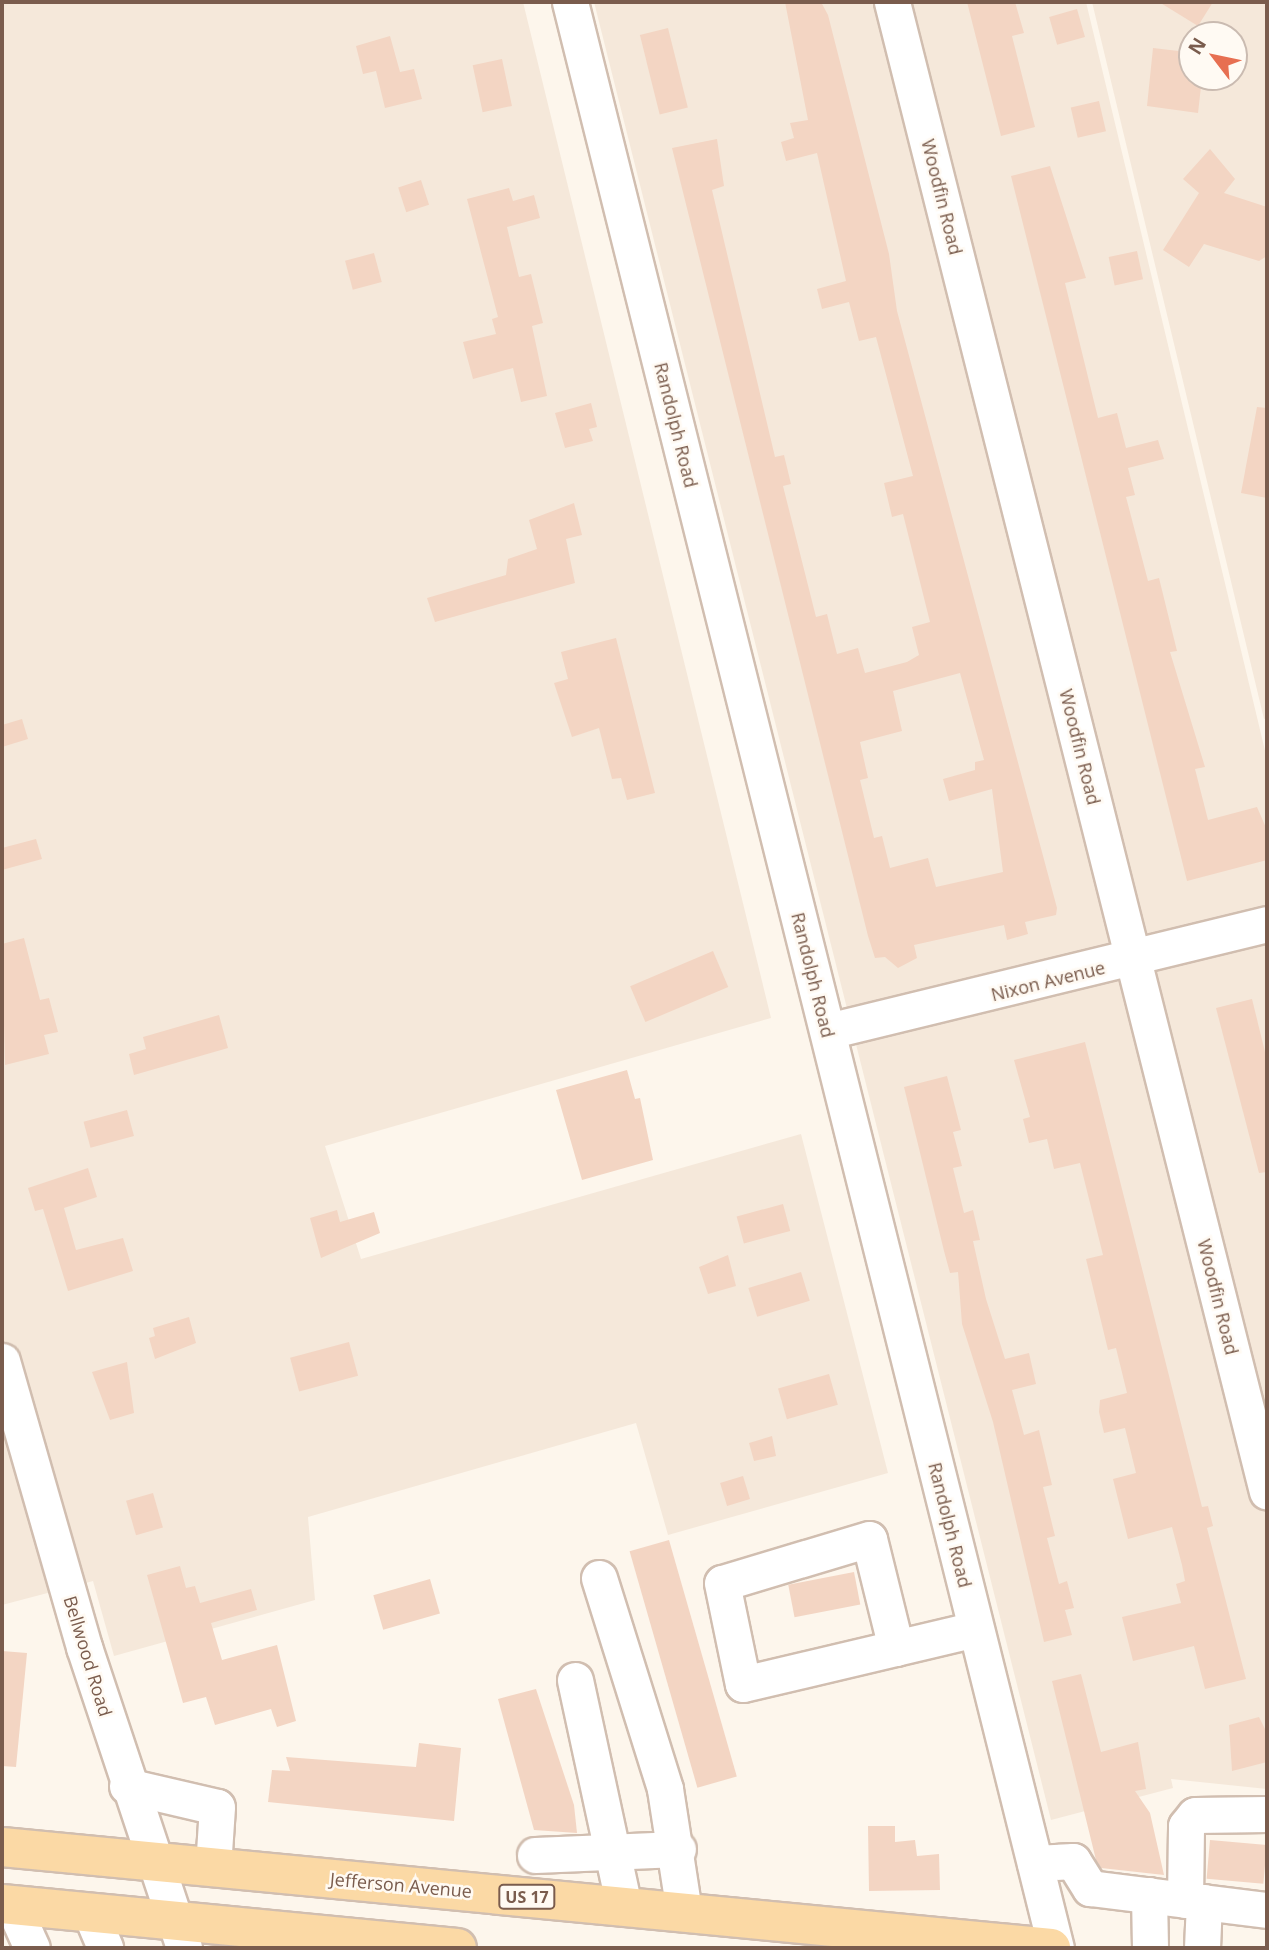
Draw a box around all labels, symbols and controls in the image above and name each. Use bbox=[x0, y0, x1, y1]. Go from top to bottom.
north arrow bbox=[1178, 21, 1248, 91]
text: N bbox=[1182, 32, 1212, 59]
street label: Woodfin Road bbox=[917, 137, 967, 257]
street label: Randolph Road bbox=[650, 360, 702, 490]
street label: Woodfin Road bbox=[1055, 687, 1105, 807]
street label: Randolph Road bbox=[787, 910, 839, 1040]
street label: Nixon Avenue bbox=[989, 956, 1107, 1006]
street label: Woodfin Road bbox=[1193, 1237, 1243, 1357]
street label: Randolph Road bbox=[924, 1460, 976, 1590]
street label: Bellwood Road bbox=[59, 1593, 117, 1719]
street label: Jefferson Avenue bbox=[329, 1868, 473, 1902]
road number: US 17 bbox=[497, 1884, 557, 1910]

